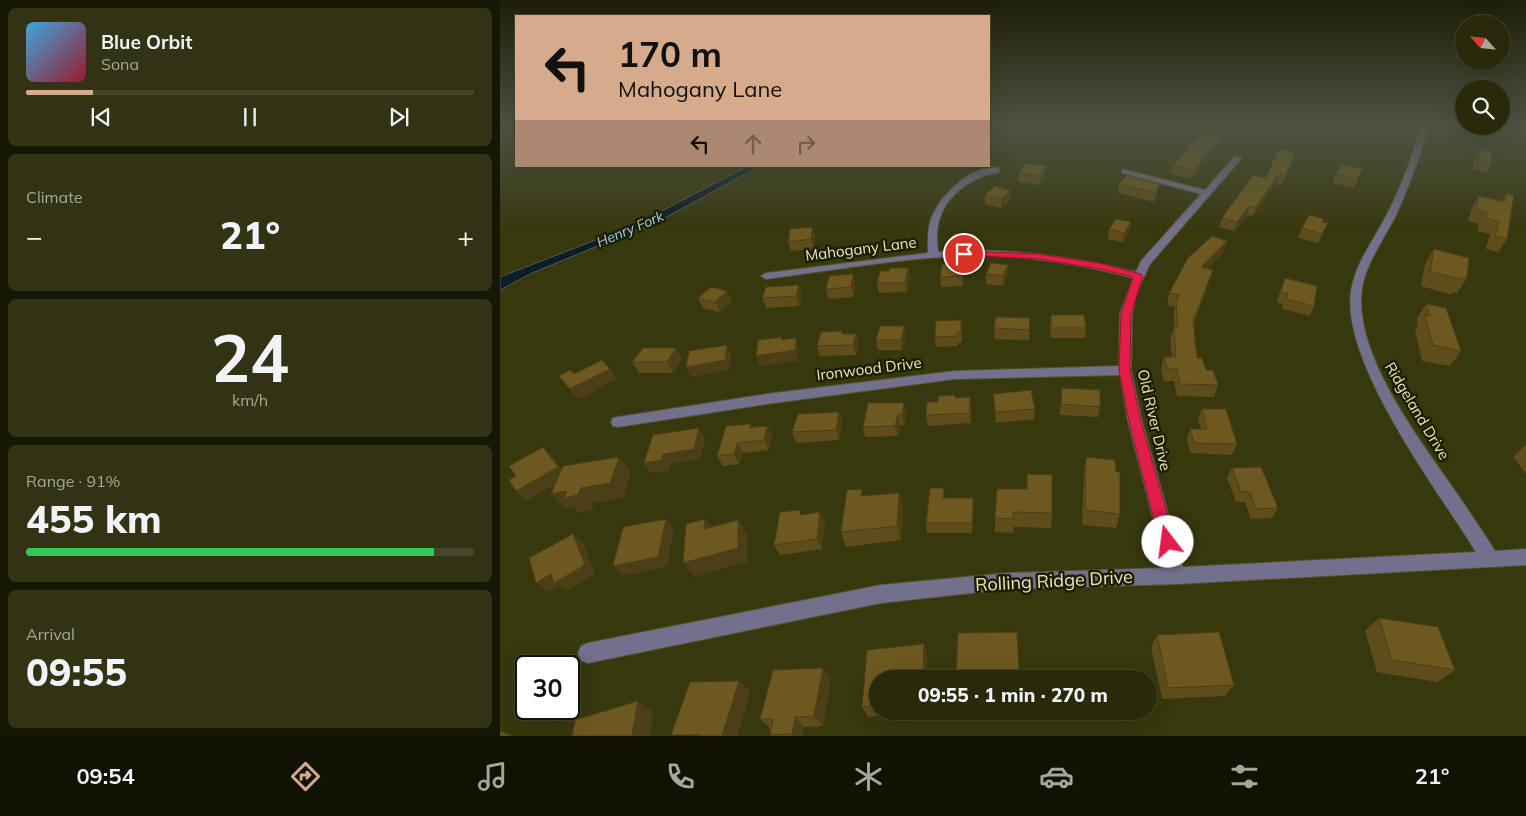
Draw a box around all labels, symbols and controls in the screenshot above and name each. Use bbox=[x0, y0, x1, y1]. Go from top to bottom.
north arrow bbox=[1455, 15, 1510, 70]
map controls bbox=[1455, 15, 1510, 135]
text: Blue Orbit bbox=[101, 30, 192, 54]
text: 170 m bbox=[618, 32, 722, 76]
icon: left bbox=[535, 35, 600, 100]
text: Sona bbox=[101, 54, 139, 74]
text: Mahogany Lane bbox=[618, 75, 782, 103]
button: search bbox=[1455, 80, 1510, 135]
icon: previous bbox=[87, 103, 115, 131]
icon: pause bbox=[236, 103, 264, 131]
icon: next bbox=[385, 103, 413, 131]
icon: left bbox=[686, 130, 714, 158]
icon: ahead bbox=[739, 130, 767, 158]
icon: right bbox=[792, 130, 820, 158]
text: Climate bbox=[26, 187, 82, 207]
water label: Henry Fork bbox=[594, 207, 667, 251]
text: 21° bbox=[220, 211, 280, 259]
text: − bbox=[26, 219, 43, 254]
text: + bbox=[457, 219, 474, 254]
street label: Mahogany Lane bbox=[804, 232, 918, 265]
pin bbox=[943, 233, 985, 275]
icon: arrive bbox=[950, 240, 978, 268]
text: 24 bbox=[211, 317, 289, 398]
street label: Ironwood Drive bbox=[815, 353, 923, 384]
street label: Ridgeland Drive bbox=[1381, 358, 1454, 463]
street label: Old River Drive bbox=[1134, 367, 1175, 473]
text: km/h bbox=[232, 390, 268, 410]
text: Range · 91% bbox=[26, 471, 121, 491]
text: 455 km bbox=[26, 495, 162, 543]
position arrow bbox=[1141, 515, 1193, 567]
street label: Rolling Ridge Drive bbox=[975, 565, 1133, 596]
text: Arrival bbox=[26, 624, 75, 644]
text: 09:55 bbox=[26, 648, 127, 696]
speed limit sign: 30 bbox=[515, 655, 580, 720]
text: 09:55 · 1 min · 270 m bbox=[918, 683, 1108, 707]
icon: directions bbox=[288, 759, 323, 794]
icon: music bbox=[475, 759, 510, 794]
icon: phone bbox=[663, 759, 698, 794]
icon: climate bbox=[851, 759, 886, 794]
icon: car bbox=[1039, 759, 1074, 794]
icon: filters bbox=[1227, 759, 1262, 794]
text: 09:54 bbox=[76, 762, 135, 790]
text: 21° bbox=[1415, 762, 1449, 790]

